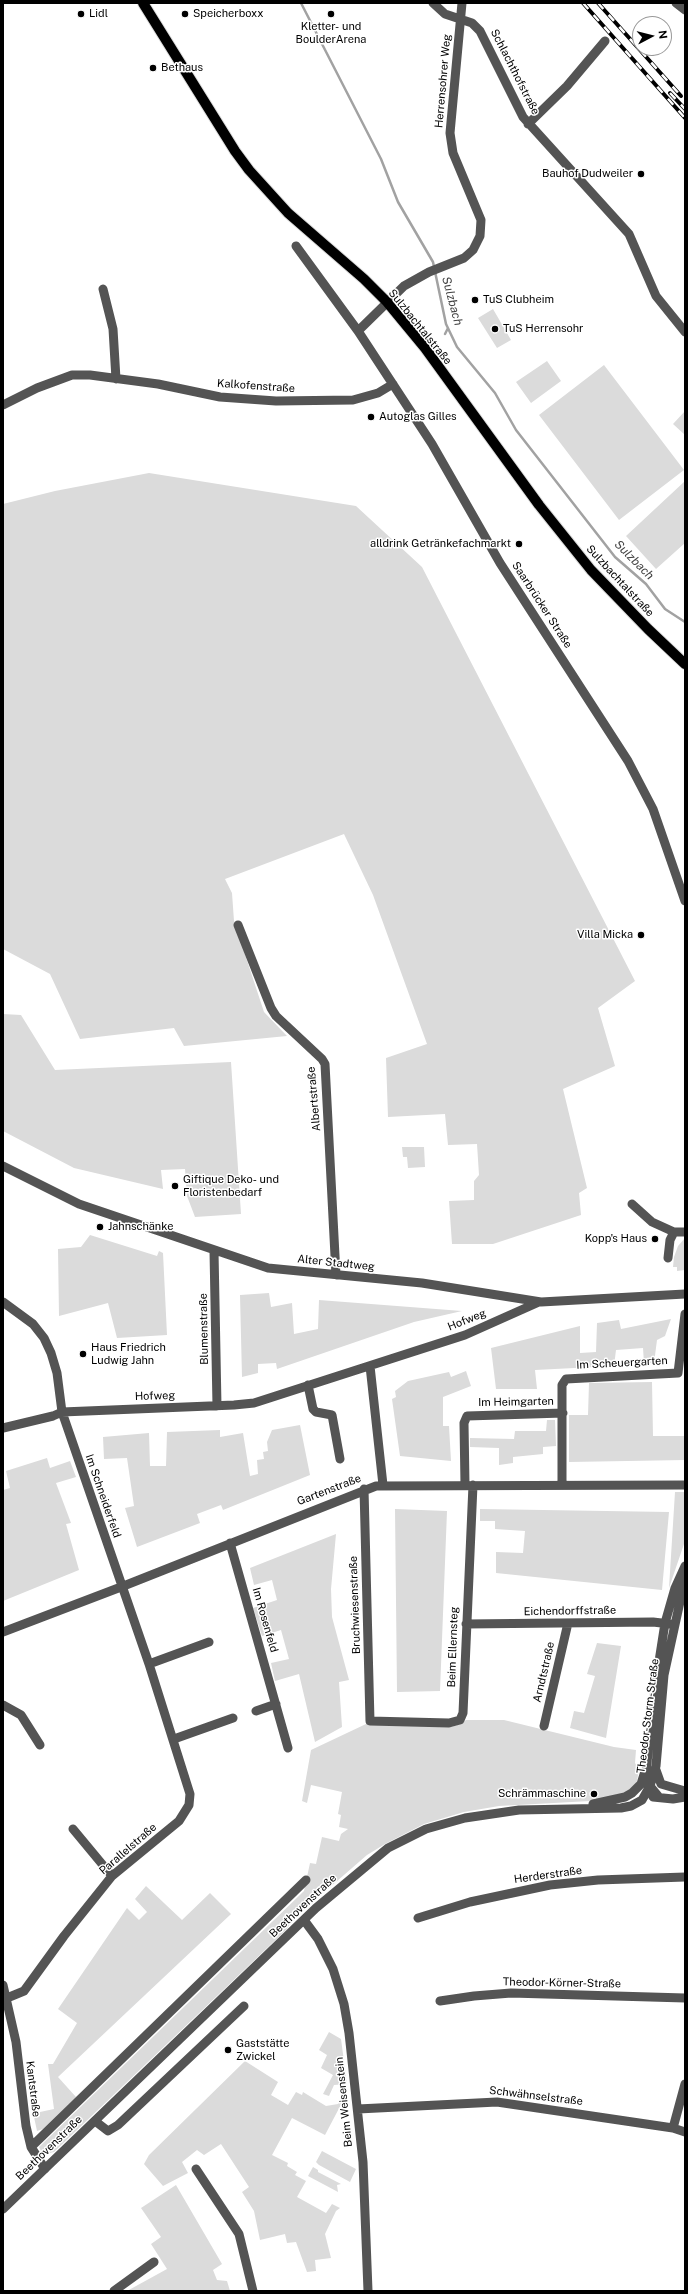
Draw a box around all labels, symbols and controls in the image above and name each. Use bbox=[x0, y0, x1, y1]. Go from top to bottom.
place label: Lidl bbox=[89, 7, 108, 21]
place label: Speicherboxx bbox=[193, 7, 263, 21]
marker: Lidl bbox=[76, 9, 86, 19]
marker: Speicherboxx bbox=[180, 9, 190, 19]
marker: Kletter- und BoulderArena bbox=[326, 9, 336, 19]
north arrow bbox=[632, 16, 672, 56]
place label: Kletter- und BoulderArena bbox=[296, 20, 366, 46]
street label: Schlachthofstraße bbox=[488, 27, 542, 117]
text: N bbox=[656, 30, 669, 40]
street label: Herrensohrer Weg bbox=[432, 34, 454, 128]
place label: Bethaus bbox=[161, 61, 203, 75]
marker: Bethaus bbox=[148, 63, 158, 73]
place label: Bauhof Dudweiler bbox=[542, 167, 633, 181]
marker: Bauhof Dudweiler bbox=[636, 169, 646, 179]
water label: Sulzbach bbox=[439, 275, 465, 327]
street label: Sulzbachtalstraße bbox=[386, 287, 454, 367]
place label: TuS Clubheim bbox=[483, 293, 554, 307]
marker: TuS Clubheim bbox=[470, 295, 480, 305]
place label: TuS Herrensohr bbox=[503, 322, 583, 336]
marker: TuS Herrensohr bbox=[490, 324, 500, 334]
street label: Kalkofenstraße bbox=[217, 377, 295, 395]
place label: Autoglas Gilles bbox=[379, 410, 457, 424]
marker: Autoglas Gilles bbox=[366, 412, 376, 422]
place label: alldrink Getränkefachmarkt bbox=[370, 537, 511, 551]
water label: Sulzbach bbox=[611, 537, 657, 583]
marker: alldrink Getränkefachmarkt bbox=[514, 539, 524, 549]
street label: Sulzbachtalstraße bbox=[583, 542, 657, 620]
street label: Saarbrücker Straße bbox=[509, 559, 575, 651]
place label: Villa Micka bbox=[577, 928, 633, 942]
marker: Villa Micka bbox=[636, 930, 646, 940]
street label: Albertstraße bbox=[305, 1066, 323, 1132]
place label: Giftique Deko- und Floristenbedarf bbox=[183, 1173, 279, 1199]
marker: Giftique Deko- und Floristenbedarf bbox=[170, 1181, 180, 1191]
place label: Jahnschänke bbox=[108, 1220, 173, 1234]
marker: Jahnschänke bbox=[95, 1222, 105, 1232]
place label: Kopp's Haus bbox=[585, 1232, 647, 1246]
marker: Kopp's Haus bbox=[650, 1234, 660, 1244]
street label: Alter Stadtweg bbox=[297, 1252, 375, 1274]
street label: Blumenstraße bbox=[197, 1293, 211, 1365]
street label: Hofweg bbox=[446, 1306, 488, 1334]
place label: Haus Friedrich Ludwig Jahn bbox=[91, 1341, 166, 1367]
marker: Haus Friedrich Ludwig Jahn bbox=[78, 1349, 88, 1359]
street label: Im Scheuergarten bbox=[576, 1354, 668, 1372]
street label: Hofweg bbox=[135, 1389, 175, 1403]
street label: Im Heimgarten bbox=[478, 1395, 554, 1409]
street label: Im Schneiderfeld bbox=[83, 1452, 123, 1540]
street label: Gartenstraße bbox=[295, 1472, 363, 1508]
street label: Bruchwiesenstraße bbox=[347, 1556, 363, 1654]
street label: Im Rosenfeld bbox=[249, 1586, 281, 1654]
street label: Eichendorffstraße bbox=[524, 1604, 616, 1618]
street label: Beim Ellernsteg bbox=[445, 1606, 461, 1688]
street label: Arndtstraße bbox=[531, 1640, 557, 1704]
street label: Theodor-Storm-Straße bbox=[634, 1658, 662, 1774]
place label: Schrämmaschine bbox=[498, 1787, 586, 1801]
marker: Schrämmaschine bbox=[589, 1789, 599, 1799]
street label: Parallelstraße bbox=[97, 1821, 159, 1877]
street label: Herderstraße bbox=[513, 1864, 583, 1886]
street label: Beethovenstraße bbox=[267, 1872, 339, 1940]
street label: Theodor-Körner-Straße bbox=[503, 1975, 621, 1991]
place label: Gaststätte Zwickel bbox=[236, 2037, 289, 2063]
marker: Gaststätte Zwickel bbox=[223, 2045, 233, 2055]
street label: Beim Weisenstein bbox=[333, 2056, 355, 2148]
street label: Kantstraße bbox=[23, 2060, 43, 2118]
street label: Schwähnselstraße bbox=[488, 2084, 584, 2108]
street label: Beethovenstraße bbox=[13, 2113, 85, 2183]

